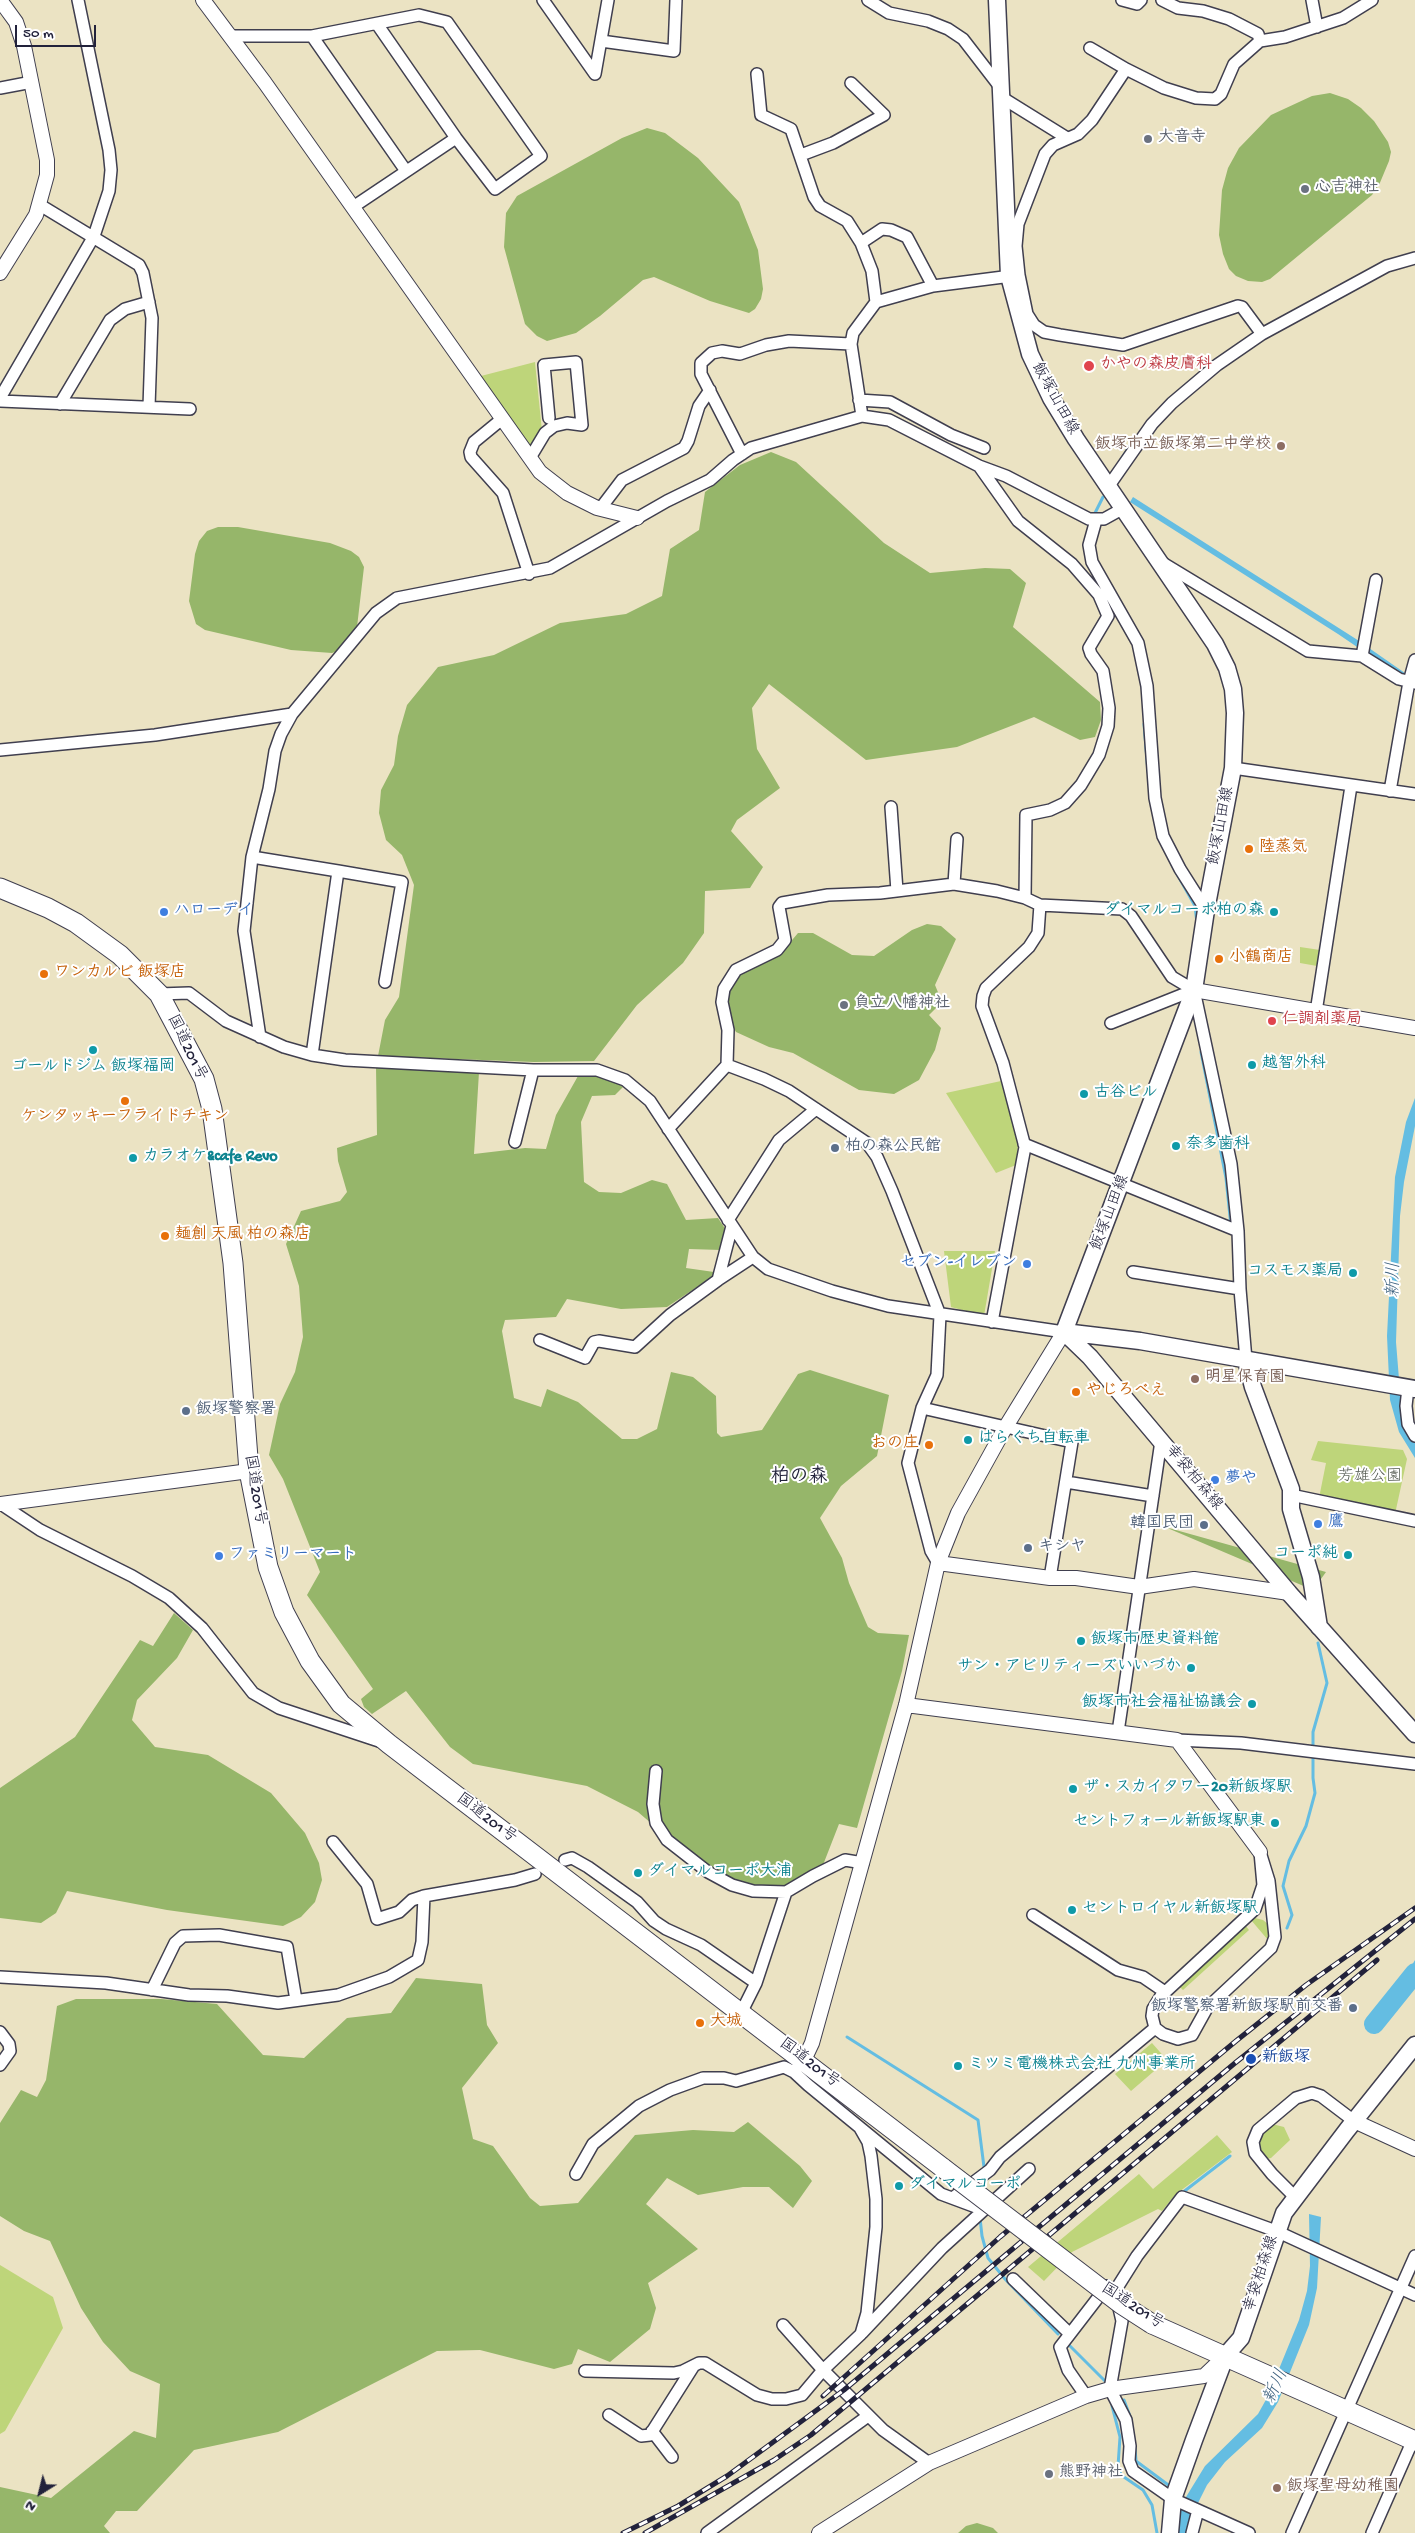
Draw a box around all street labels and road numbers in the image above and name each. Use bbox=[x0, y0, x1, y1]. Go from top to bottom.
street label: 飯塚山田線 bbox=[1026, 359, 1082, 439]
street label: 飯塚山田線 bbox=[1205, 785, 1239, 867]
street label: 国道201号 bbox=[162, 1012, 210, 1084]
street label: 飯塚山田線 bbox=[1088, 1172, 1134, 1254]
street label: 幸袋柏森線 bbox=[1160, 1441, 1226, 1515]
street label: 国道201号 bbox=[239, 1453, 269, 1527]
street label: 国道201号 bbox=[452, 1790, 520, 1848]
street label: 国道201号 bbox=[775, 2035, 843, 2093]
street label: 幸袋柏森線 bbox=[1241, 2233, 1283, 2315]
street label: 国道201号 bbox=[1097, 2280, 1167, 2334]

